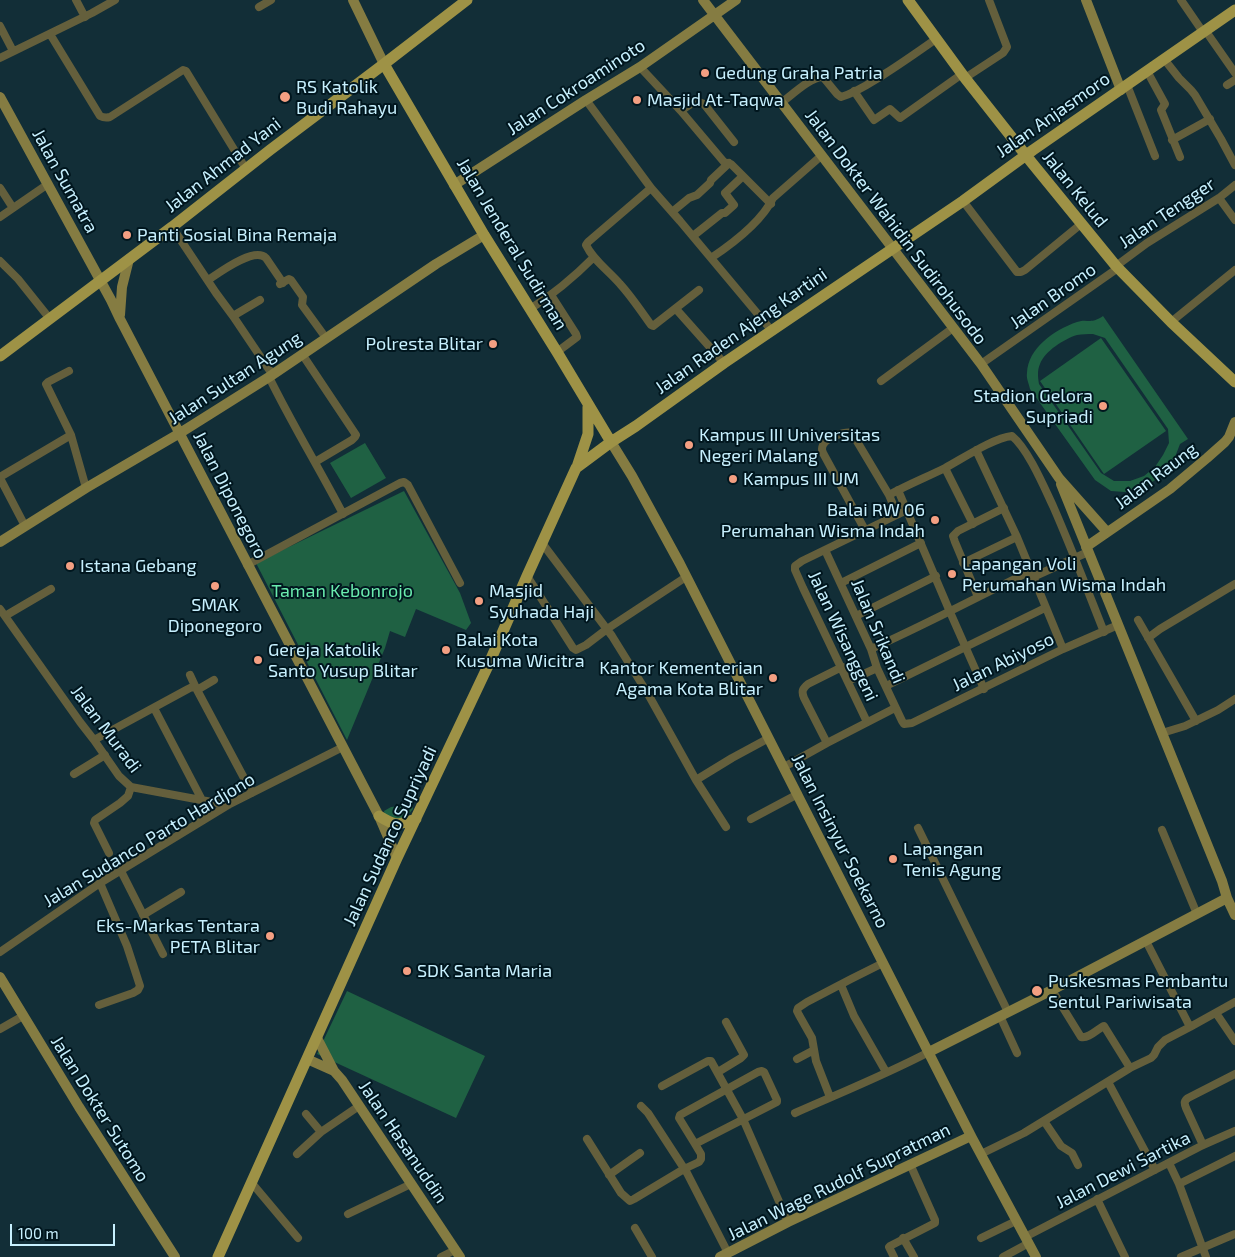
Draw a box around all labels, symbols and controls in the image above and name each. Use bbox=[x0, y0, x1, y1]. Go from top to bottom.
street label: Jalan Cokroaminoto bbox=[503, 34, 649, 140]
place label: Gedung Graha Patria bbox=[715, 62, 883, 84]
marker: Gedung Graha Patria bbox=[699, 67, 711, 79]
street label: Jalan Anjasmoro bbox=[992, 68, 1114, 162]
place label: RS Katolik Budi Rahayu bbox=[296, 76, 397, 118]
place label: Masjid At-Taqwa bbox=[647, 89, 784, 111]
marker: RS Katolik Budi Rahayu bbox=[278, 90, 292, 104]
marker: Masjid At-Taqwa bbox=[631, 94, 643, 106]
street label: Jalan Dokter Wahidin Sudirohusodo bbox=[801, 105, 991, 349]
street label: Jalan Ahmad Yani bbox=[161, 113, 285, 217]
street label: Jalan Sumatra bbox=[28, 125, 102, 237]
street label: Jalan Kelud bbox=[1038, 147, 1112, 231]
street label: Jalan Jenderal Sudirman bbox=[452, 154, 572, 334]
street label: Jalan Tengger bbox=[1115, 173, 1219, 253]
place label: Panti Sosial Bina Remaja bbox=[137, 224, 337, 246]
marker: Panti Sosial Bina Remaja bbox=[121, 229, 133, 241]
street label: Jalan Bromo bbox=[1006, 258, 1100, 334]
street label: Jalan Raden Ajeng Kartini bbox=[651, 263, 831, 399]
street label: Jalan Sultan Agung bbox=[164, 327, 306, 429]
place label: Polresta Blitar bbox=[365, 333, 483, 355]
marker: Polresta Blitar bbox=[487, 338, 499, 350]
place label: Stadion Gelora Supriadi bbox=[973, 385, 1093, 428]
marker: Stadion Gelora Supriadi bbox=[1097, 400, 1109, 412]
place label: Kampus III Universitas Negeri Malang bbox=[699, 424, 880, 466]
street label: Jalan Diponegoro bbox=[189, 428, 271, 562]
street label: Jalan Raung bbox=[1111, 438, 1201, 514]
marker: Kampus III Universitas Negeri Malang bbox=[683, 439, 695, 451]
place label: Kampus III UM bbox=[743, 468, 859, 490]
marker: Kampus III UM bbox=[727, 473, 739, 485]
place label: Balai RW 06 Perumahan Wisma Indah bbox=[721, 499, 925, 542]
marker: Balai RW 06 Perumahan Wisma Indah bbox=[929, 514, 941, 526]
place label: Lapangan Voli Perumahan Wisma Indah bbox=[962, 553, 1166, 596]
place label: Istana Gebang bbox=[80, 555, 197, 577]
marker: Istana Gebang bbox=[64, 560, 76, 572]
street label: Jalan Wisanggeni bbox=[803, 567, 883, 705]
marker: Lapangan Voli Perumahan Wisma Indah bbox=[946, 568, 958, 580]
street label: Jalan Srikandi bbox=[846, 575, 910, 687]
marker: SMAK Diponegoro bbox=[209, 580, 221, 592]
park label: Taman Kebonrojo bbox=[271, 580, 413, 602]
place label: Masjid Syuhada Haji bbox=[489, 580, 594, 622]
place label: SMAK Diponegoro bbox=[168, 594, 262, 636]
marker: Masjid Syuhada Haji bbox=[473, 595, 485, 607]
street label: Jalan Abiyoso bbox=[949, 628, 1057, 696]
place label: Balai Kota Kusuma Wicitra bbox=[456, 629, 585, 672]
place label: Gereja Katolik Santo Yusup Blitar bbox=[268, 639, 418, 682]
marker: Balai Kota Kusuma Wicitra bbox=[440, 644, 452, 656]
marker: Gereja Katolik Santo Yusup Blitar bbox=[252, 654, 264, 666]
place label: Kantor Kementerian Agama Kota Blitar bbox=[599, 657, 763, 700]
marker: Kantor Kementerian Agama Kota Blitar bbox=[767, 672, 779, 684]
street label: Jalan Muradi bbox=[66, 681, 146, 777]
street label: Jalan Sudanco Supriyadi bbox=[339, 743, 441, 929]
street label: Jalan Insinyur Soekarno bbox=[787, 750, 893, 932]
street label: Jalan Sudanco Parto Hardjono bbox=[39, 768, 259, 912]
place label: Lapangan Tenis Agung bbox=[903, 838, 1001, 881]
marker: Lapangan Tenis Agung bbox=[887, 853, 899, 865]
place label: Eks-Markas Tentara PETA Blitar bbox=[96, 915, 260, 958]
marker: Eks-Markas Tentara PETA Blitar bbox=[264, 930, 276, 942]
place label: SDK Santa Maria bbox=[417, 960, 552, 982]
marker: SDK Santa Maria bbox=[401, 965, 413, 977]
place label: Puskesmas Pembantu Sentul Pariwisata bbox=[1048, 970, 1228, 1012]
marker: Puskesmas Pembantu Sentul Pariwisata bbox=[1030, 984, 1044, 998]
street label: Jalan Dokter Sutomo bbox=[46, 1032, 154, 1186]
street label: Jalan Hasanuddin bbox=[354, 1077, 452, 1207]
street label: Jalan Wage Rudolf Supratman bbox=[724, 1119, 954, 1245]
street label: Jalan Dewi Sartika bbox=[1052, 1127, 1194, 1213]
scale bar bbox=[12, 1214, 118, 1246]
text: 100 m bbox=[18, 1224, 59, 1242]

